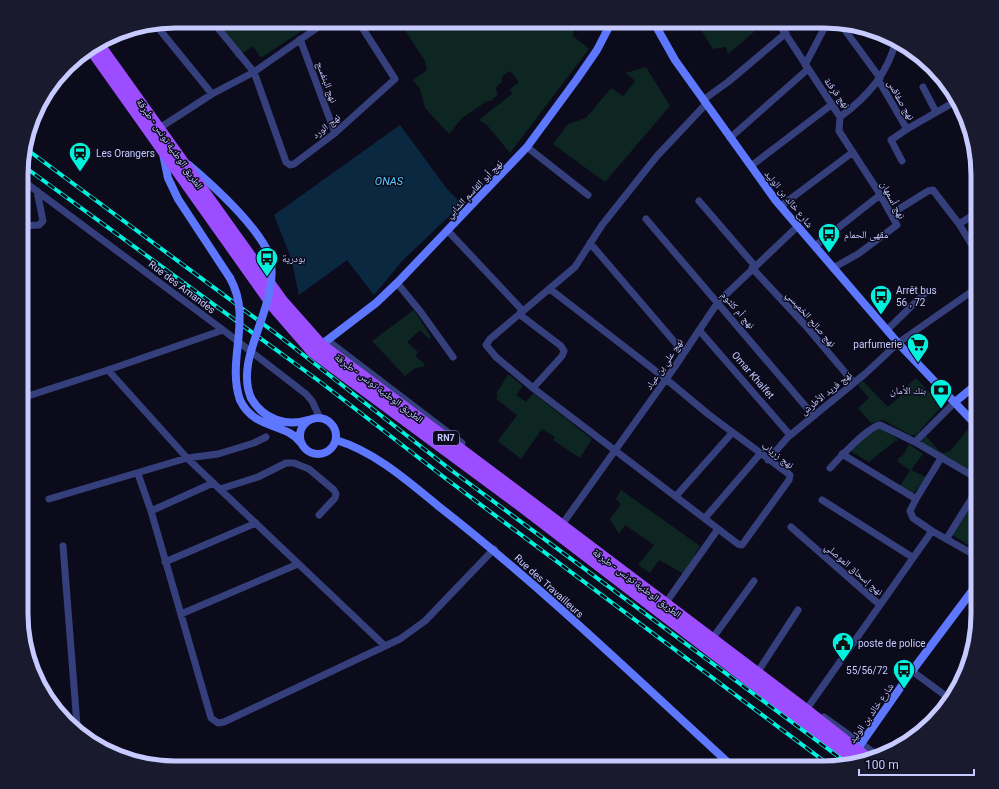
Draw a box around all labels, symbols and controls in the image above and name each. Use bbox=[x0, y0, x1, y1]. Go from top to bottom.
street label: نهج البنفسج bbox=[314, 60, 340, 105]
street label: نهج قرقنة bbox=[821, 75, 852, 111]
street label: نهج صفاقس bbox=[884, 78, 917, 123]
street label: الطريق الوطنية تونس - طبرقة bbox=[134, 97, 205, 192]
street label: نهج الورد bbox=[310, 111, 343, 141]
station icon: Les Orangers bbox=[67, 140, 93, 173]
place label: Les Orangers bbox=[96, 148, 155, 159]
street label: نهج أبو القاسم الشابي bbox=[443, 157, 507, 222]
street label: شارع خالد بن الوليد bbox=[762, 168, 816, 231]
water label: ONAS bbox=[375, 175, 404, 188]
street label: نهج أسمهان bbox=[878, 179, 908, 221]
bus stop icon: مقهى الحمام bbox=[816, 221, 842, 254]
place label: مقهى الحمام bbox=[844, 229, 889, 242]
bus stop icon: بودرية bbox=[254, 245, 280, 278]
place label: بودرية bbox=[282, 253, 306, 264]
street label: Rue des Amandes bbox=[147, 258, 217, 316]
bus stop icon: Arrêt bus 56 , 72 bbox=[868, 283, 894, 316]
place label: Arrêt bus 56 , 72 bbox=[896, 285, 937, 308]
street label: نهج أم كلثوم bbox=[718, 289, 758, 332]
street label: نهج صالح الخميسي bbox=[782, 289, 838, 351]
supermarket icon: parfumerie bbox=[905, 331, 931, 364]
street label: نهج علي بن عياد bbox=[643, 336, 687, 393]
place label: parfumerie bbox=[853, 339, 902, 350]
street label: Omar Khalfet bbox=[730, 349, 776, 401]
street label: الطريق الوطنية تونس - طبرقة bbox=[332, 351, 425, 426]
street label: نهج فريد الأطرش bbox=[798, 369, 855, 418]
bank icon: بنك الأمان bbox=[928, 377, 954, 410]
place label: بنك الأمان bbox=[890, 385, 926, 397]
road number: RN7 bbox=[433, 431, 459, 445]
street label: نهج زرياب bbox=[759, 439, 796, 472]
street label: نهج إسحاق الموصلي bbox=[821, 541, 885, 599]
street label: الطريق الوطنية تونس - طبرقة bbox=[590, 546, 683, 621]
street label: Rue des Travailleurs bbox=[512, 552, 586, 620]
public building icon: poste de police bbox=[830, 630, 856, 663]
place label: poste de police bbox=[858, 638, 926, 649]
bus stop icon: 55/56/72 bbox=[891, 657, 917, 690]
place label: 55/56/72 bbox=[846, 665, 888, 676]
street label: شارع خالد بن الوليد bbox=[846, 681, 897, 746]
scale bar bbox=[859, 751, 974, 777]
text: 100 m bbox=[865, 758, 899, 772]

